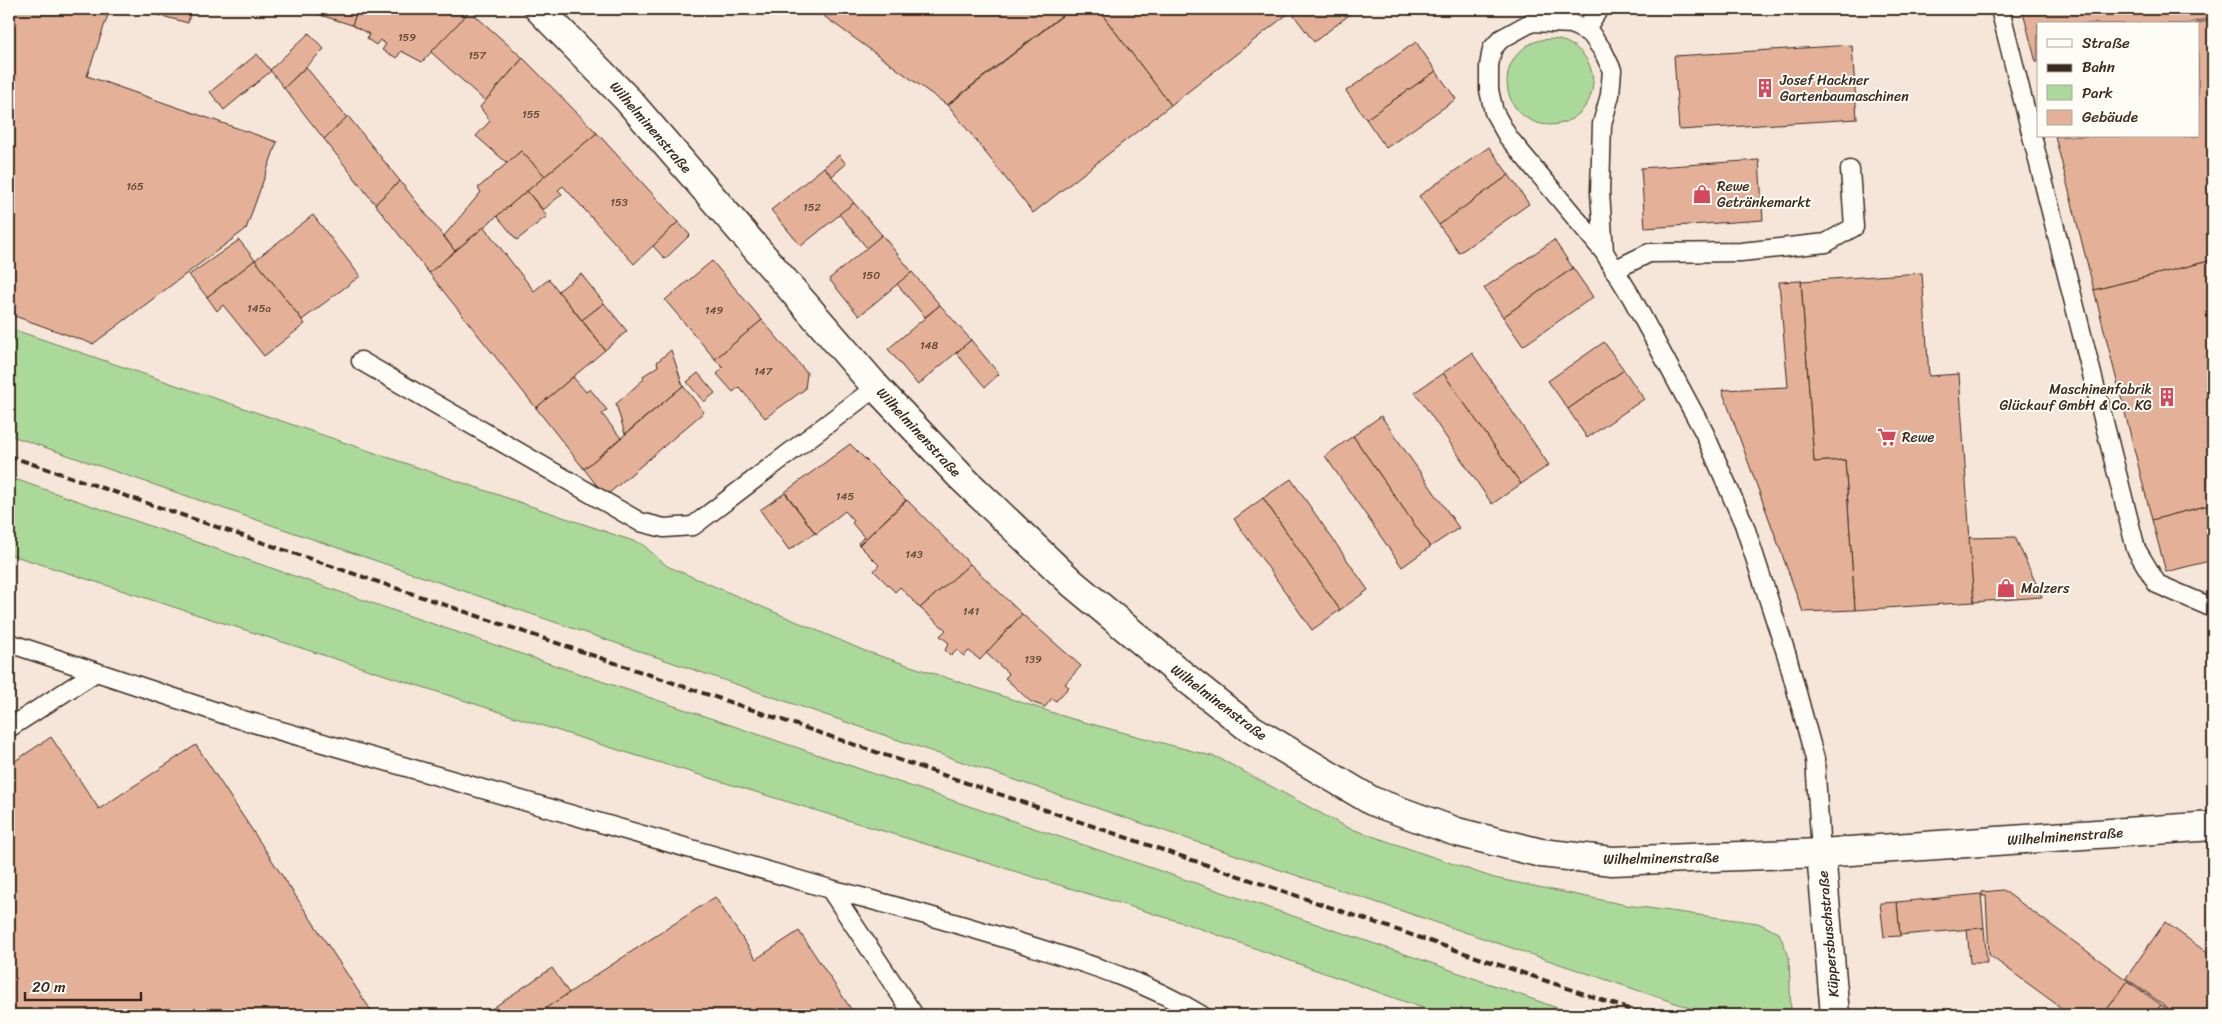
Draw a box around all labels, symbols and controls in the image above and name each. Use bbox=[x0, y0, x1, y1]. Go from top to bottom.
legend bbox=[2037, 22, 2200, 138]
house number: 159 bbox=[398, 28, 416, 47]
text: Straße bbox=[2082, 30, 2130, 56]
house number: 157 bbox=[468, 46, 487, 65]
text: Bahn bbox=[2082, 54, 2115, 80]
place label: Josef Hackner Gartenbaumaschinen bbox=[1779, 68, 1909, 109]
street label: Wilhelminenstraße bbox=[603, 75, 698, 179]
building icon: Josef Hackner Gartenbaumaschinen bbox=[1754, 77, 1776, 99]
text: Park bbox=[2082, 80, 2113, 106]
text: Gebäude bbox=[2082, 104, 2138, 130]
house number: 155 bbox=[522, 105, 540, 124]
place label: Rewe Getränkemarkt bbox=[1717, 174, 1811, 215]
house number: 165 bbox=[126, 177, 144, 196]
shop icon: Rewe Getränkemarkt bbox=[1691, 183, 1713, 205]
house number: 153 bbox=[610, 193, 628, 212]
house number: 152 bbox=[803, 198, 822, 217]
house number: 150 bbox=[862, 266, 880, 285]
house number: 145a bbox=[247, 299, 271, 318]
house number: 149 bbox=[705, 301, 723, 320]
house number: 148 bbox=[920, 336, 938, 355]
house number: 147 bbox=[754, 362, 773, 381]
place label: Maschinenfabrik Glückauf GmbH & Co. KG bbox=[1999, 377, 2152, 418]
street label: Wilhelminenstraße bbox=[870, 381, 967, 483]
building icon: Maschinenfabrik Glückauf GmbH & Co. KG bbox=[2156, 386, 2178, 408]
place label: Rewe bbox=[1902, 425, 1935, 450]
supermarket icon: Rewe bbox=[1876, 426, 1898, 448]
house number: 145 bbox=[836, 487, 854, 506]
house number: 143 bbox=[905, 545, 923, 564]
place label: Malzers bbox=[2021, 576, 2070, 601]
shop icon: Malzers bbox=[1995, 577, 2017, 599]
house number: 141 bbox=[963, 602, 979, 621]
house number: 139 bbox=[1024, 650, 1042, 669]
street label: Wilhelminenstraße bbox=[1165, 658, 1273, 747]
street label: Wilhelminenstraße bbox=[2006, 820, 2124, 853]
street label: Wilhelminenstraße bbox=[1603, 845, 1719, 872]
street label: Küppersbuschstraße bbox=[1811, 870, 1846, 998]
scale bar bbox=[25, 969, 141, 1001]
text: 20 m bbox=[32, 974, 66, 1000]

